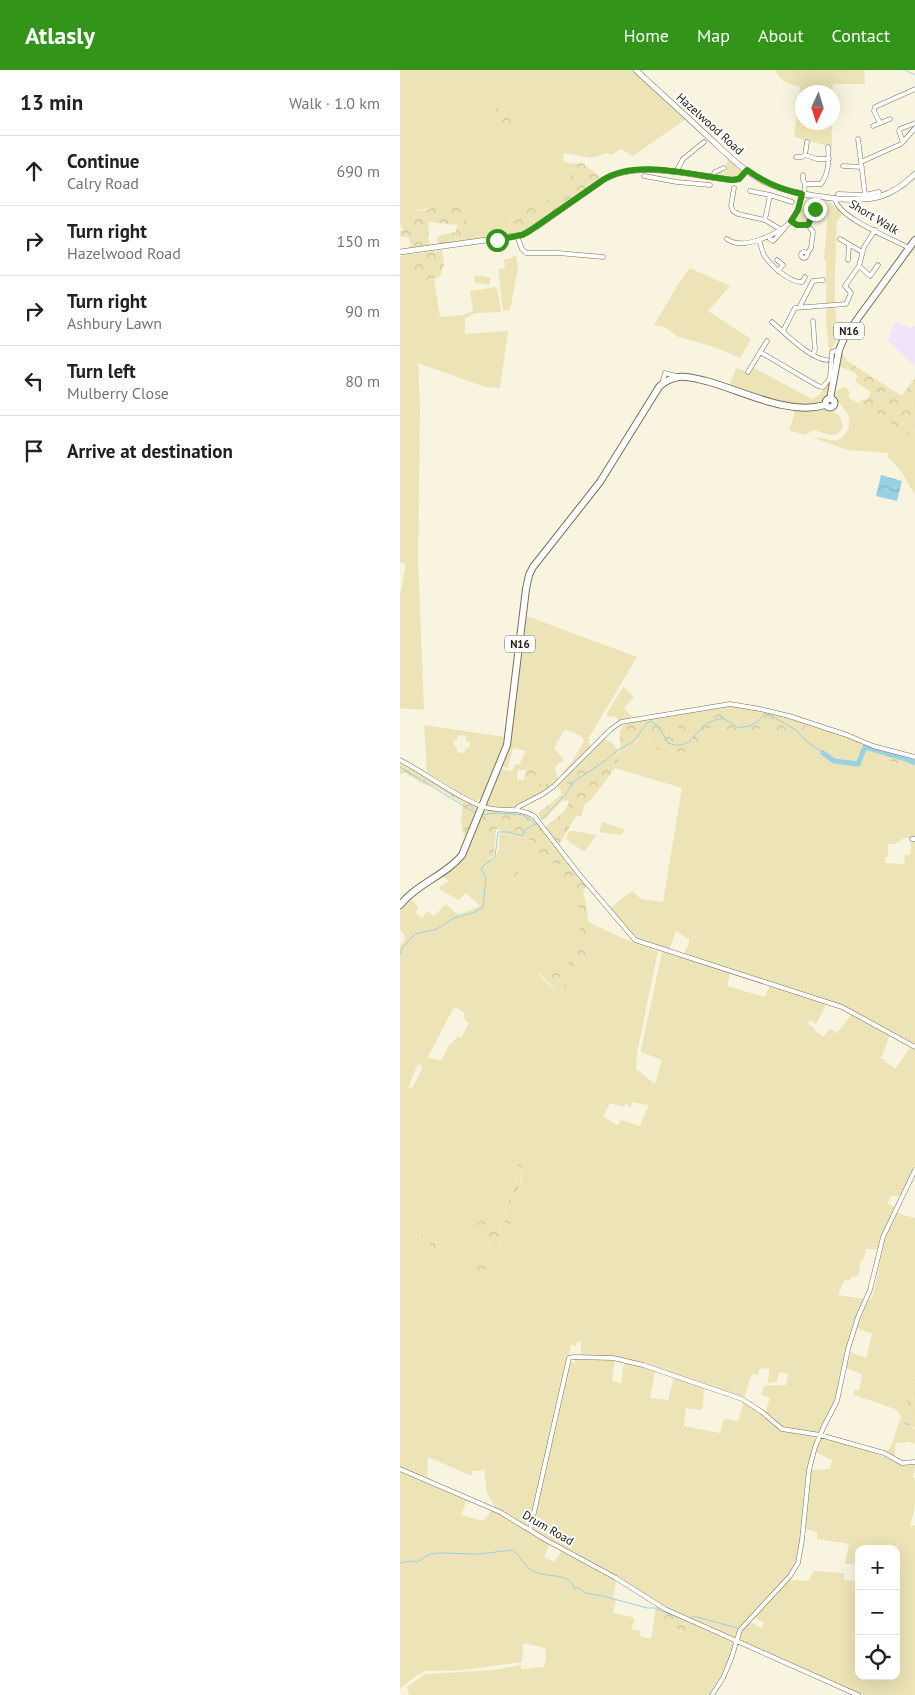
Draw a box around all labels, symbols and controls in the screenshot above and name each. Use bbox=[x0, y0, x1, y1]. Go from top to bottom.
text: Atlasly bbox=[25, 20, 95, 51]
text: Home bbox=[623, 24, 669, 47]
text: Map bbox=[697, 24, 730, 47]
text: About bbox=[758, 24, 804, 47]
text: Contact bbox=[832, 24, 890, 47]
north arrow bbox=[795, 85, 840, 130]
text: 13 min bbox=[20, 89, 83, 116]
street label: Hazelwood Road bbox=[674, 89, 747, 158]
text: Walk · 1.0 km bbox=[289, 93, 380, 113]
text: Continue bbox=[67, 149, 139, 173]
icon: ahead bbox=[20, 157, 48, 185]
text: 690 m bbox=[337, 161, 380, 181]
text: Calry Road bbox=[67, 173, 139, 193]
street label: Short Walk bbox=[847, 196, 902, 237]
route end bbox=[804, 198, 827, 221]
text: Turn right bbox=[67, 219, 147, 243]
icon: right bbox=[20, 227, 48, 255]
route start bbox=[486, 229, 509, 252]
text: 150 m bbox=[337, 231, 380, 251]
text: Hazelwood Road bbox=[67, 243, 181, 263]
text: Turn right bbox=[67, 289, 147, 313]
icon: right bbox=[20, 297, 48, 325]
text: 90 m bbox=[345, 301, 380, 321]
text: Ashbury Lawn bbox=[67, 313, 162, 333]
road number: N16 bbox=[834, 322, 864, 340]
text: Turn left bbox=[67, 359, 136, 383]
icon: left bbox=[20, 367, 48, 395]
text: 80 m bbox=[345, 371, 380, 391]
text: Mulberry Close bbox=[67, 383, 169, 403]
icon: arrive bbox=[20, 437, 48, 465]
text: Arrive at destination bbox=[67, 439, 233, 463]
road number: N16 bbox=[505, 636, 535, 652]
street label: Drum Road bbox=[520, 1507, 577, 1548]
map controls bbox=[855, 1545, 900, 1680]
button: + bbox=[855, 1545, 900, 1590]
button: − bbox=[855, 1590, 900, 1635]
button: locate bbox=[855, 1635, 900, 1680]

